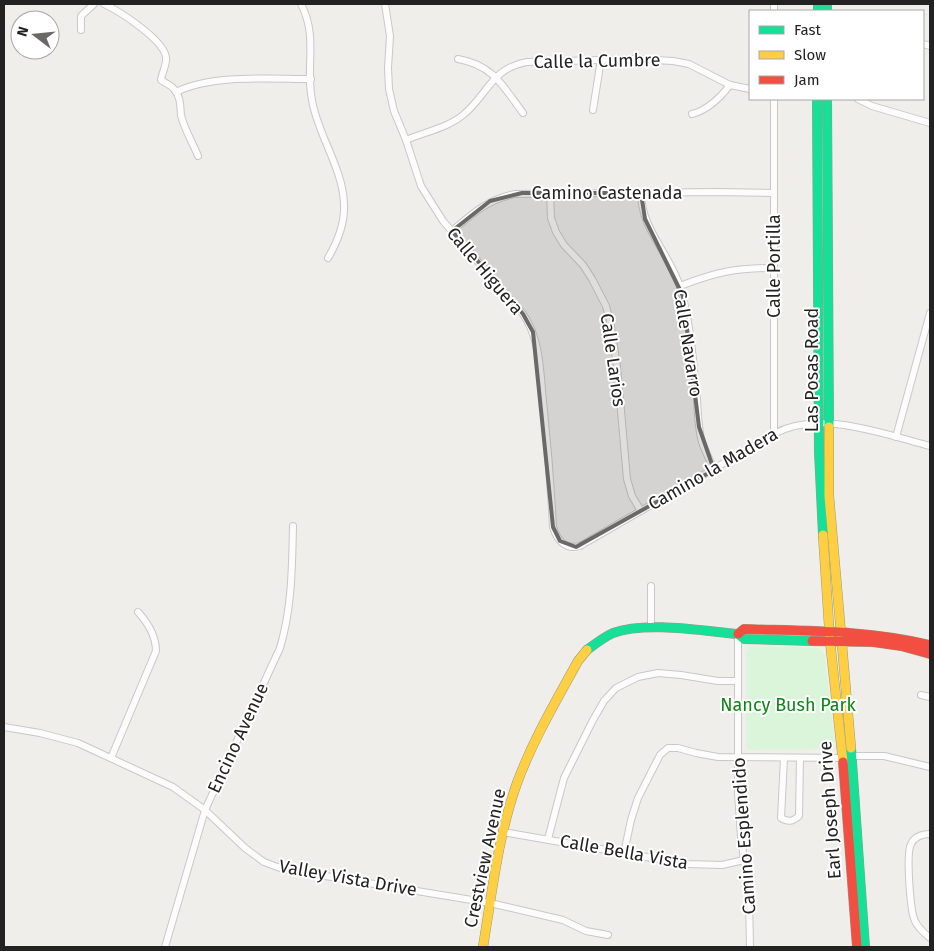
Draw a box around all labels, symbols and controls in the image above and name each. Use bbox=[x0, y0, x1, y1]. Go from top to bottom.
north arrow bbox=[10, 10, 60, 60]
legend bbox=[749, 10, 924, 100]
text: Fast bbox=[794, 21, 821, 39]
text: N bbox=[14, 25, 32, 38]
text: Slow bbox=[794, 46, 826, 64]
street label: Calle la Cumbre bbox=[533, 49, 661, 73]
text: Jam bbox=[794, 71, 820, 89]
street label: Camino Castenada bbox=[532, 182, 682, 204]
street label: Calle Portilla bbox=[763, 214, 785, 318]
street label: Calle Higuera bbox=[442, 223, 528, 319]
street label: Calle Navarro bbox=[669, 288, 707, 398]
street label: Las Posas Road bbox=[801, 308, 823, 432]
street label: Calle Larios bbox=[596, 312, 630, 408]
street label: Camino la Madera bbox=[644, 423, 782, 515]
street label: Encino Avenue bbox=[203, 679, 273, 797]
park label: Nancy Bush Park bbox=[720, 694, 856, 716]
street label: Earl Joseph Drive bbox=[814, 740, 846, 880]
street label: Camino Esplendido bbox=[728, 757, 760, 915]
street label: Crestview Avenue bbox=[459, 786, 511, 930]
street label: Calle Bella Vista bbox=[558, 830, 690, 874]
street label: Valley Vista Drive bbox=[277, 855, 419, 901]

